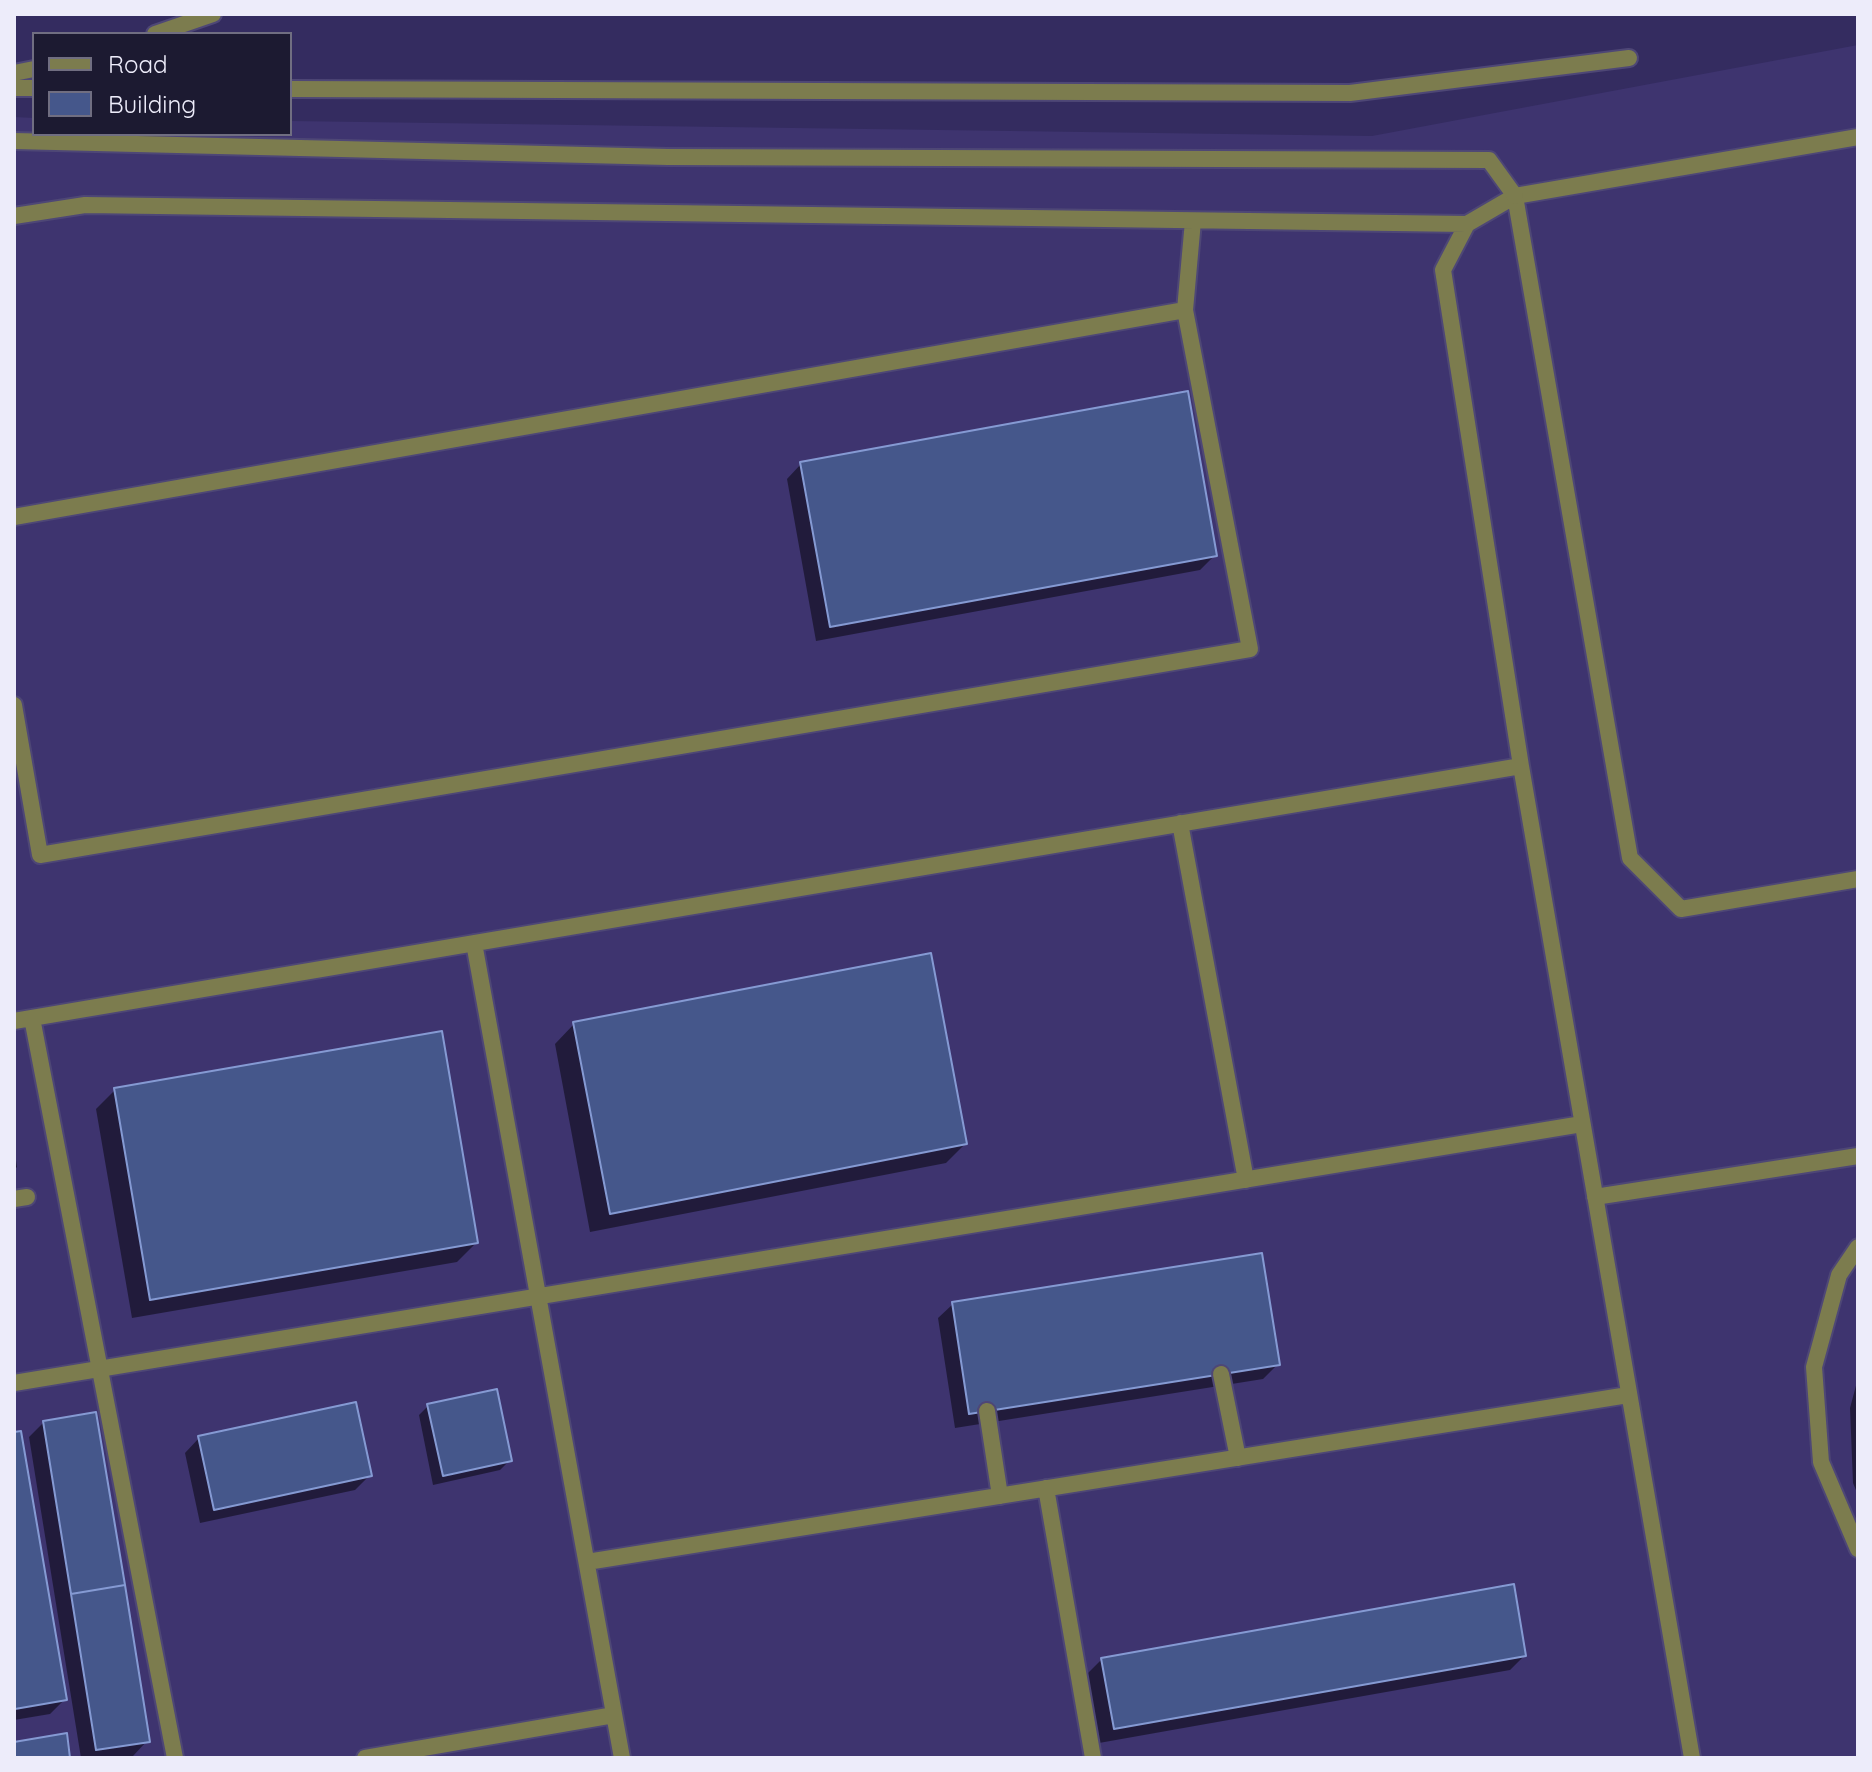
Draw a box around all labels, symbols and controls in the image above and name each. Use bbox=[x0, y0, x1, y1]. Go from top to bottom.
legend bbox=[32, 32, 292, 136]
text: Road bbox=[108, 49, 168, 79]
text: Building bbox=[108, 89, 196, 119]

